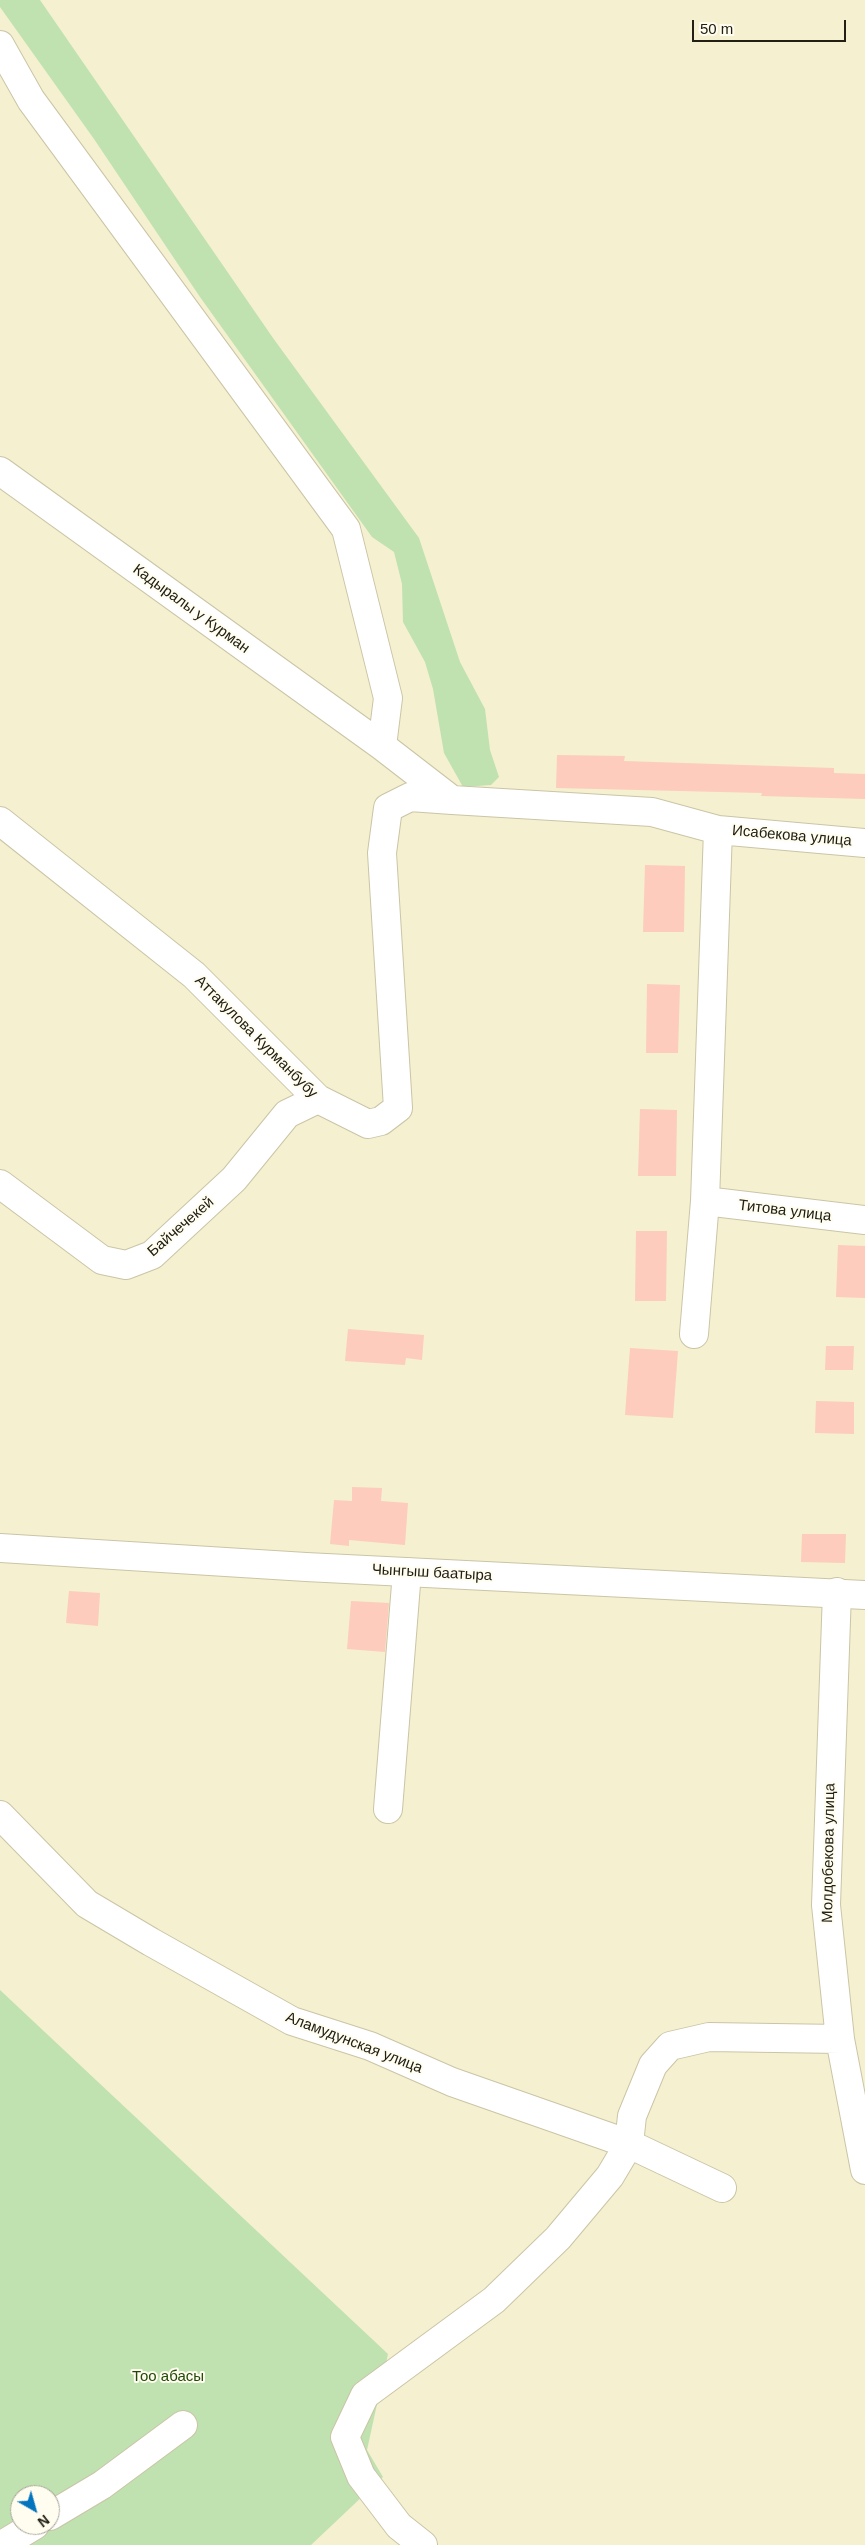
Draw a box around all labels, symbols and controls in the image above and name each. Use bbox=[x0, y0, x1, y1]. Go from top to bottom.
scale bar bbox=[695, 10, 849, 42]
text: 50 m bbox=[700, 20, 733, 37]
street label: Кадыралы у Курман bbox=[129, 561, 253, 657]
street label: Исабекова улица bbox=[731, 822, 853, 850]
street label: Аттакулова Курманбубу bbox=[191, 972, 321, 1102]
street label: Байчечекей bbox=[144, 1193, 218, 1261]
street label: Титова улица bbox=[738, 1196, 832, 1226]
street label: Чынгыш баатыра bbox=[371, 1561, 493, 1585]
street label: Молдобекова улица bbox=[819, 1783, 839, 1923]
street label: Аламудунская улица bbox=[283, 2009, 425, 2077]
park label: Тоо абасы bbox=[132, 2368, 204, 2386]
north arrow bbox=[10, 2485, 60, 2535]
text: N bbox=[35, 2512, 53, 2530]

